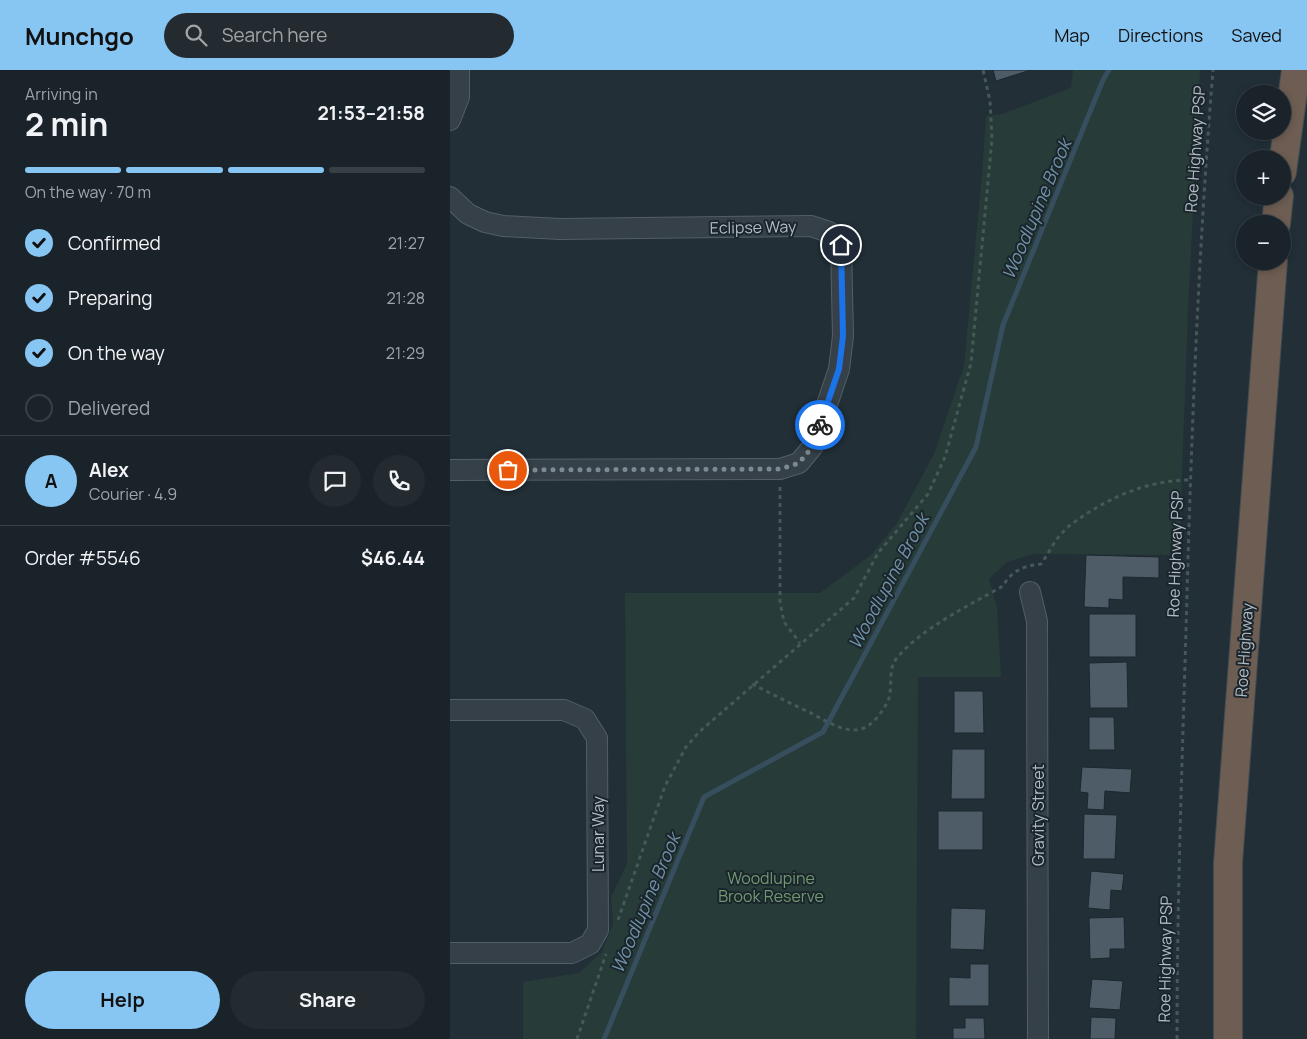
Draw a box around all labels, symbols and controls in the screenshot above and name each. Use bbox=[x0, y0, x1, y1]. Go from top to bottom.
search box bbox=[164, 13, 514, 58]
text: Munchgo bbox=[25, 19, 134, 52]
icon: search bbox=[182, 21, 210, 49]
text: Search here bbox=[222, 22, 327, 48]
text: Map bbox=[1054, 23, 1090, 47]
text: Directions bbox=[1118, 23, 1203, 47]
text: Saved bbox=[1231, 23, 1282, 47]
text: Arriving in bbox=[25, 83, 98, 105]
street label: Roe Highway PSP bbox=[1180, 85, 1210, 213]
map controls bbox=[1236, 85, 1291, 270]
button: layers bbox=[1236, 85, 1291, 140]
text: 21:53–21:58 bbox=[317, 100, 425, 126]
text: 2 min bbox=[25, 102, 108, 146]
water label: Woodlupine Brook bbox=[996, 133, 1078, 283]
button: + bbox=[1236, 150, 1291, 205]
text: On the way · 70 m bbox=[25, 181, 151, 203]
street label: Eclipse Way bbox=[709, 215, 797, 239]
button: − bbox=[1236, 215, 1291, 270]
pin bbox=[820, 224, 862, 266]
icon: check bbox=[25, 229, 53, 257]
text: Confirmed bbox=[68, 230, 161, 256]
icon: home bbox=[827, 231, 855, 259]
text: 21:27 bbox=[388, 232, 425, 254]
icon: check bbox=[25, 284, 53, 312]
text: Preparing bbox=[68, 285, 153, 311]
text: 21:28 bbox=[386, 287, 425, 309]
icon: check bbox=[25, 339, 53, 367]
text: On the way bbox=[68, 340, 165, 366]
text: 21:29 bbox=[386, 342, 425, 364]
text: Delivered bbox=[68, 395, 150, 421]
courier bbox=[795, 400, 845, 450]
icon: bike bbox=[806, 411, 834, 439]
pin bbox=[487, 449, 529, 491]
button: chat bbox=[309, 455, 361, 507]
button: phone bbox=[373, 455, 425, 507]
icon: bag bbox=[494, 456, 522, 484]
text: Alex bbox=[89, 457, 129, 483]
text: A bbox=[45, 468, 57, 494]
text: Courier · 4.9 bbox=[89, 483, 177, 505]
street label: Roe Highway PSP bbox=[1162, 490, 1188, 618]
water label: Woodlupine Brook bbox=[842, 507, 935, 653]
text: Order #5546 bbox=[25, 545, 141, 571]
text: $46.44 bbox=[361, 545, 425, 571]
street label: Roe Highway bbox=[1230, 602, 1258, 698]
street label: Gravity Street bbox=[1027, 764, 1049, 866]
street label: Lunar Way bbox=[587, 795, 609, 872]
water label: Woodlupine Brook bbox=[605, 827, 687, 977]
park label: Woodlupine Brook Reserve bbox=[718, 867, 824, 907]
street label: Roe Highway PSP bbox=[1153, 895, 1177, 1023]
button: Help bbox=[25, 971, 220, 1029]
button: Share bbox=[230, 971, 425, 1029]

